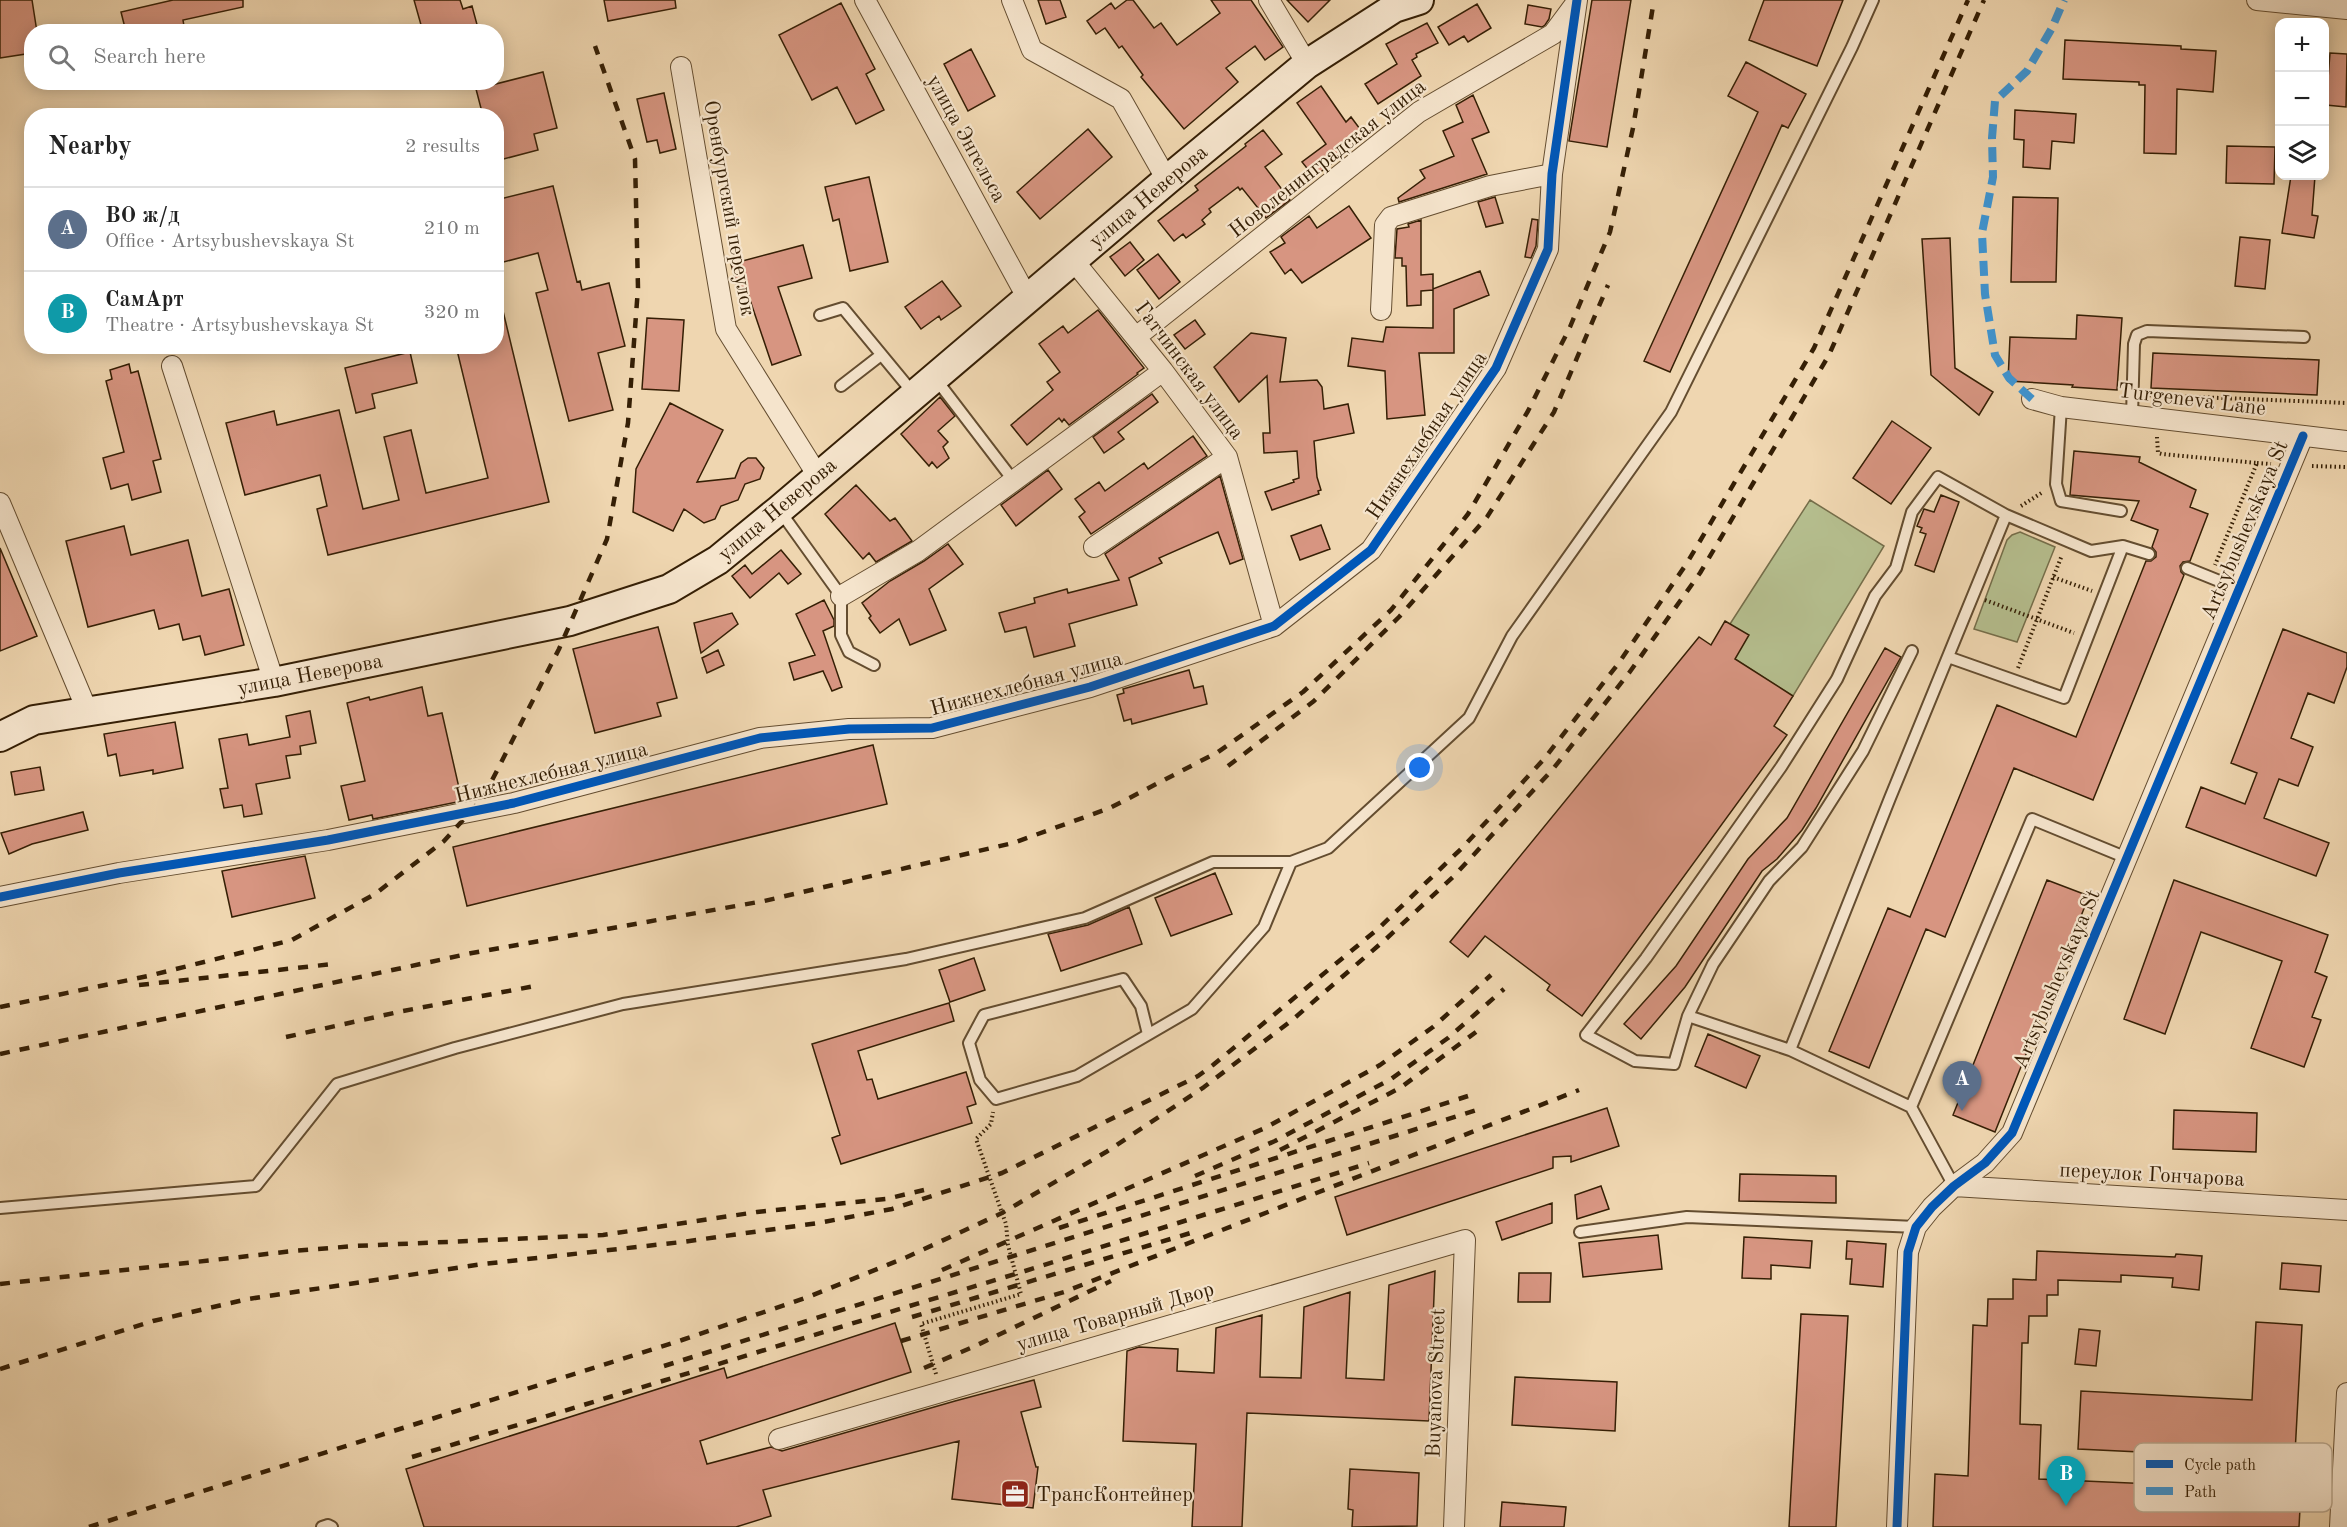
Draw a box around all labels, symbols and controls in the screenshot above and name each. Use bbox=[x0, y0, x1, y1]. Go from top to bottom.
map controls bbox=[2275, 18, 2329, 180]
button: + bbox=[2275, 18, 2329, 72]
search box bbox=[24, 24, 504, 90]
icon: search bbox=[45, 41, 78, 74]
text: Search here bbox=[93, 46, 206, 68]
street label: улица Энгельса bbox=[922, 71, 1009, 206]
button: − bbox=[2275, 72, 2329, 126]
street label: Новоленинградская улица bbox=[1226, 76, 1430, 242]
street label: Оренбургский переулок bbox=[699, 99, 758, 318]
button: layers bbox=[2275, 126, 2329, 180]
text: Nearby bbox=[48, 134, 132, 160]
text: 2 results bbox=[405, 137, 480, 157]
street label: улица Неверова bbox=[1086, 142, 1212, 253]
text: ВО ж/д bbox=[105, 205, 180, 227]
text: A bbox=[60, 219, 75, 239]
text: 210 m bbox=[424, 219, 480, 239]
text: Office · Artsybushevskaya St bbox=[105, 232, 354, 252]
text: СамАрт bbox=[105, 289, 184, 311]
street label: Гатчинская улица bbox=[1130, 298, 1247, 444]
text: B bbox=[60, 303, 75, 323]
text: 320 m bbox=[424, 303, 480, 323]
text: Theatre · Artsybushevskaya St bbox=[105, 316, 374, 336]
street label: Нижнехлебная улица bbox=[1363, 348, 1491, 524]
street label: Turgeneva Lane bbox=[2117, 381, 2267, 420]
street label: Artsybushevskaya St bbox=[2198, 438, 2293, 623]
street label: улица Неверова bbox=[715, 455, 841, 566]
street label: Нижнехлебная улица bbox=[928, 649, 1125, 720]
street label: улица Неверова bbox=[236, 651, 385, 700]
street label: Нижнехлебная улица bbox=[453, 739, 650, 808]
your location bbox=[1405, 753, 1434, 782]
street label: Artsybushevskaya St bbox=[2010, 887, 2105, 1072]
pin: A bbox=[1942, 1062, 1982, 1111]
street label: переулок Гончарова bbox=[2059, 1160, 2245, 1191]
street label: улица Товарный Двор bbox=[1014, 1279, 1217, 1356]
street label: Buyanova Street bbox=[1423, 1308, 1450, 1458]
legend bbox=[2134, 1443, 2332, 1512]
pin: B bbox=[2046, 1456, 2086, 1506]
text: Cycle path bbox=[2184, 1458, 2256, 1474]
office icon: ТрансКонтейнер bbox=[999, 1478, 1031, 1510]
place label: ТрансКонтейнер bbox=[1036, 1485, 1193, 1506]
text: Path bbox=[2184, 1485, 2217, 1501]

